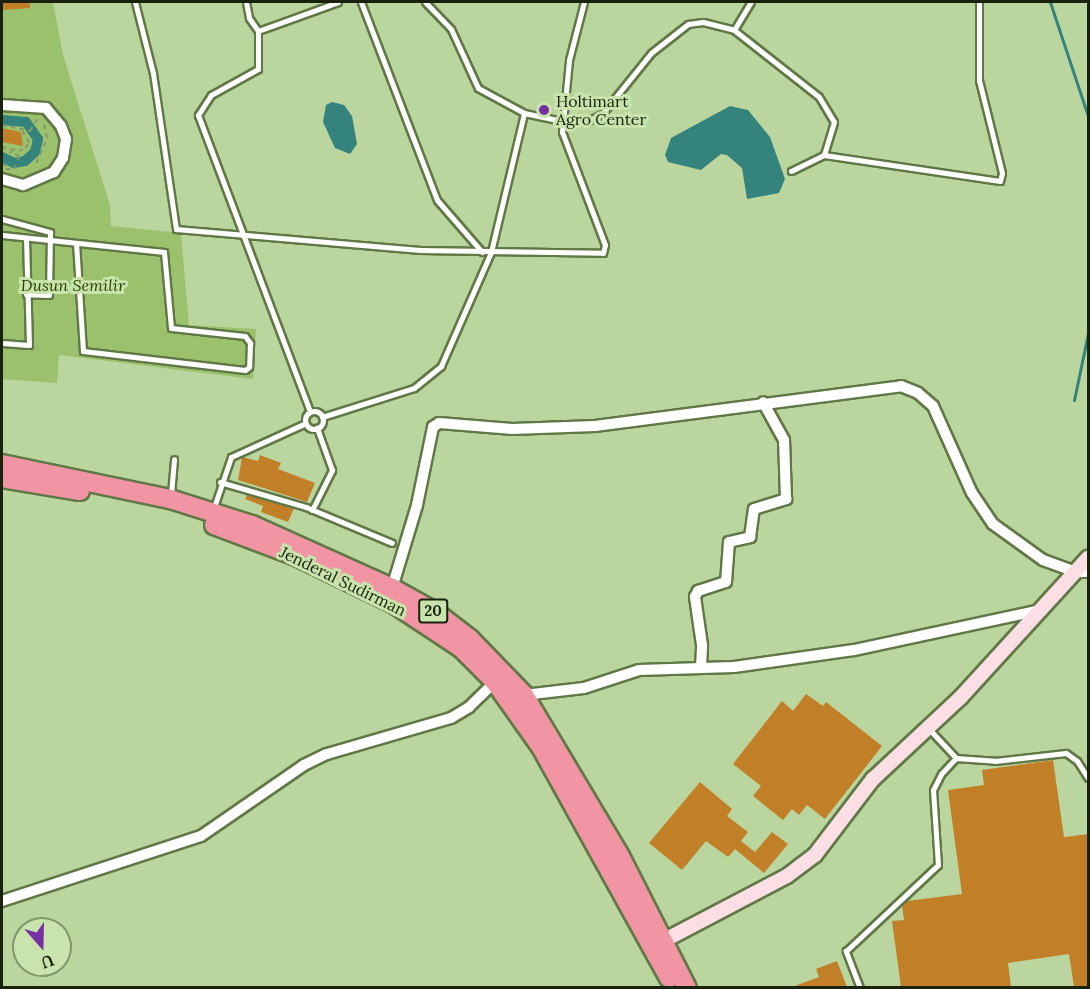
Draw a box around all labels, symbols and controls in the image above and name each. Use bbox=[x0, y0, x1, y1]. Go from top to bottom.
place label: Holtimart Agro Center bbox=[556, 91, 646, 129]
marker: Holtimart Agro Center bbox=[537, 103, 551, 117]
park label: Dusun Semilir bbox=[21, 275, 125, 295]
street label: Jenderal Sudirman bbox=[277, 542, 409, 620]
road number: 20 bbox=[418, 599, 448, 623]
north arrow bbox=[12, 917, 72, 977]
text: U bbox=[38, 951, 57, 974]

